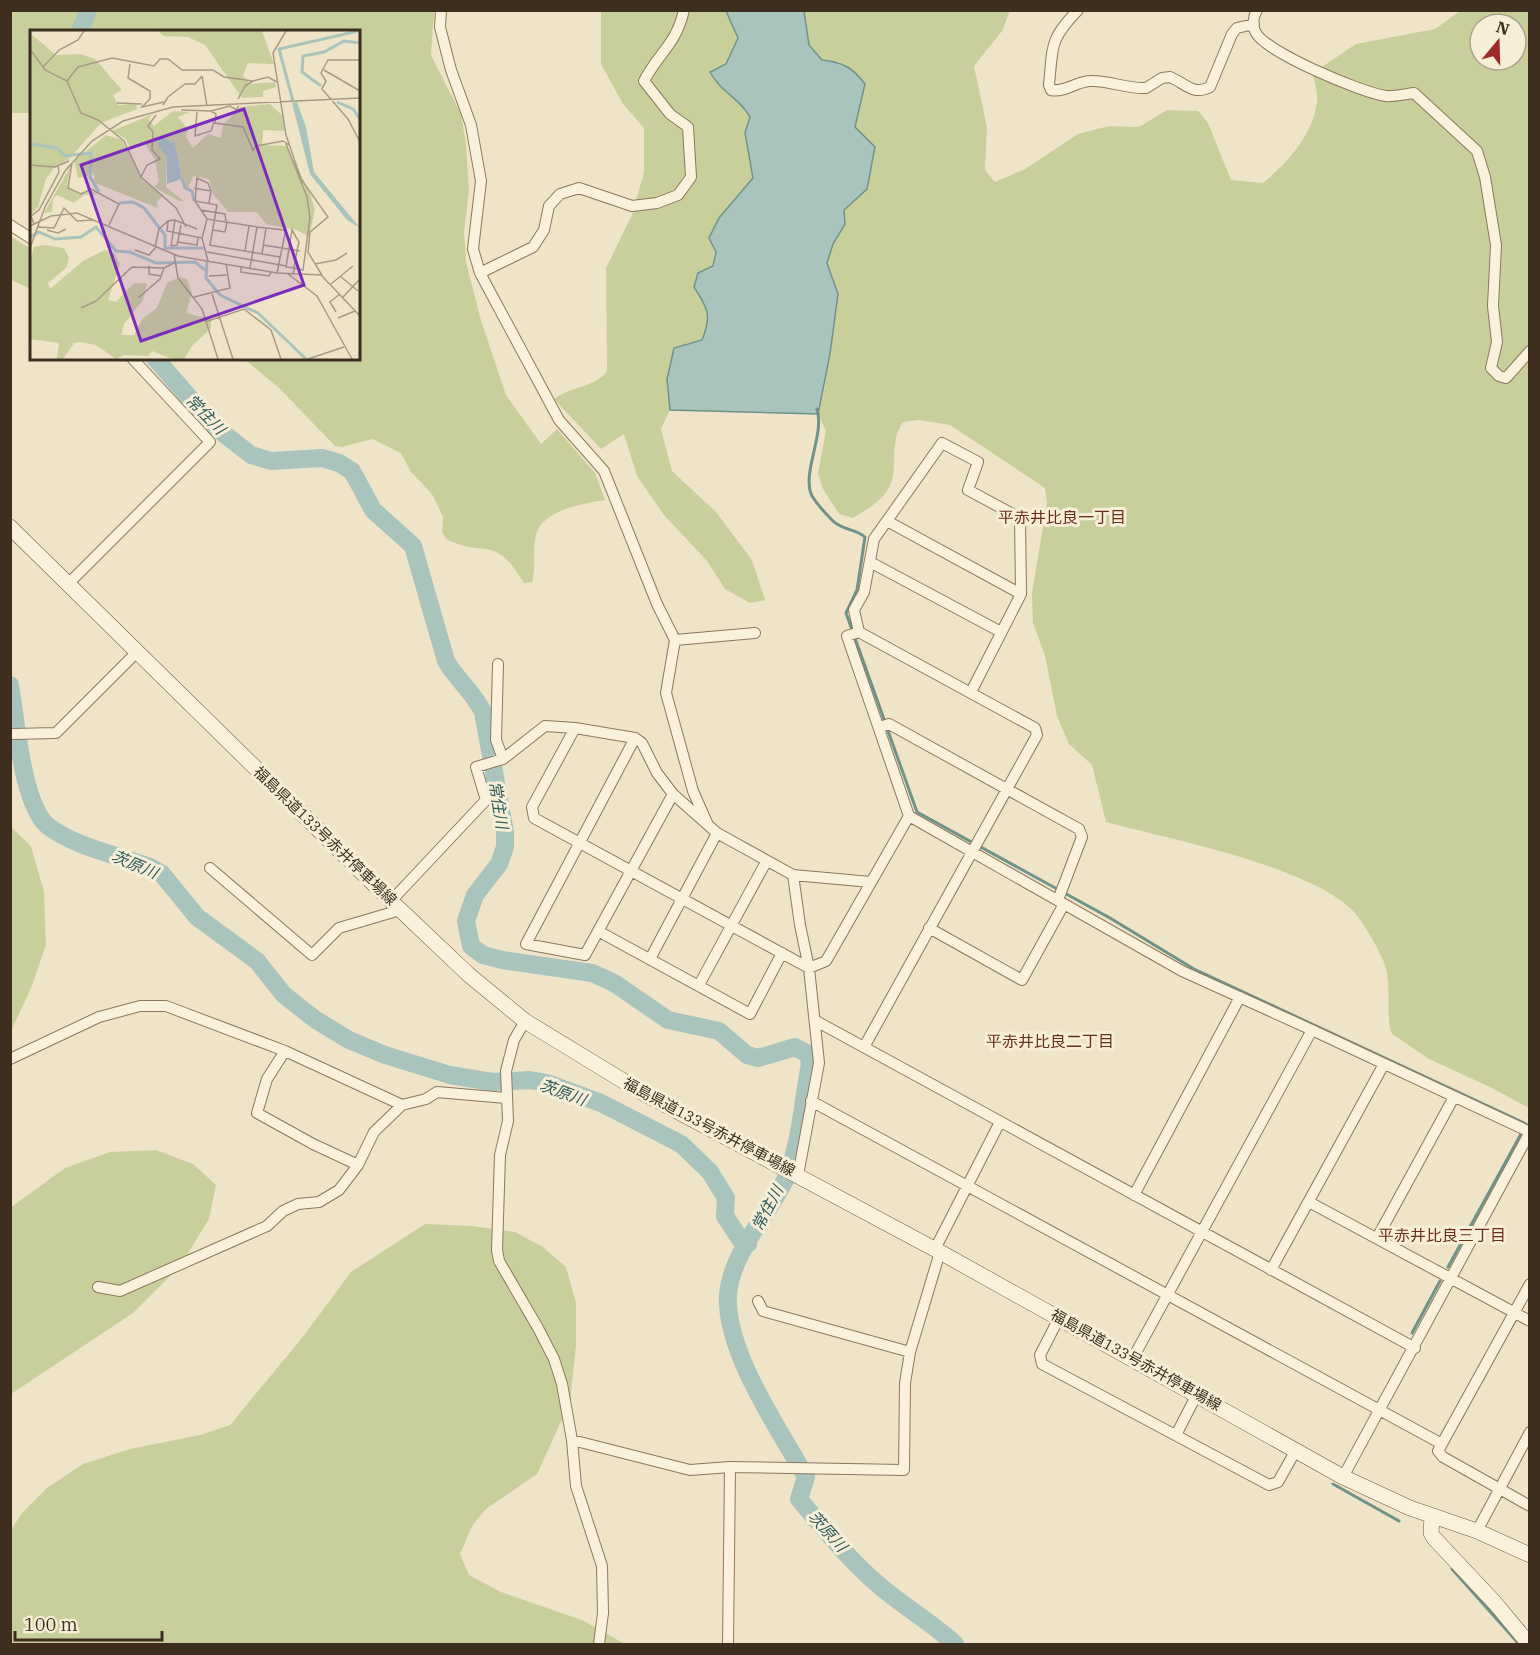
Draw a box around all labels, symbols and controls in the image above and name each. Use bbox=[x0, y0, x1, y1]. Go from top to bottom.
north arrow bbox=[1468, 12, 1528, 72]
text: N bbox=[1494, 16, 1512, 39]
inset map bbox=[30, 30, 360, 360]
water label: 常住川 bbox=[182, 390, 231, 440]
district label: 平赤井比良一丁目 bbox=[998, 507, 1126, 527]
street label: 福島県道133号赤井停車場線 bbox=[250, 762, 401, 909]
water label: 常住川 bbox=[485, 780, 513, 832]
water label: 茨原川 bbox=[109, 845, 163, 883]
district label: 平赤井比良二丁目 bbox=[986, 1031, 1114, 1051]
street label: 福島県道133号赤井停車場線 bbox=[620, 1073, 798, 1180]
water label: 茨原川 bbox=[537, 1074, 591, 1110]
water label: 常住川 bbox=[747, 1180, 788, 1234]
district label: 平赤井比良三丁目 bbox=[1378, 1225, 1506, 1245]
street label: 福島県道133号赤井停車場線 bbox=[1048, 1305, 1225, 1414]
water label: 茨原川 bbox=[805, 1506, 853, 1557]
scale bar bbox=[15, 1604, 162, 1642]
text: 100 m bbox=[24, 1613, 78, 1636]

